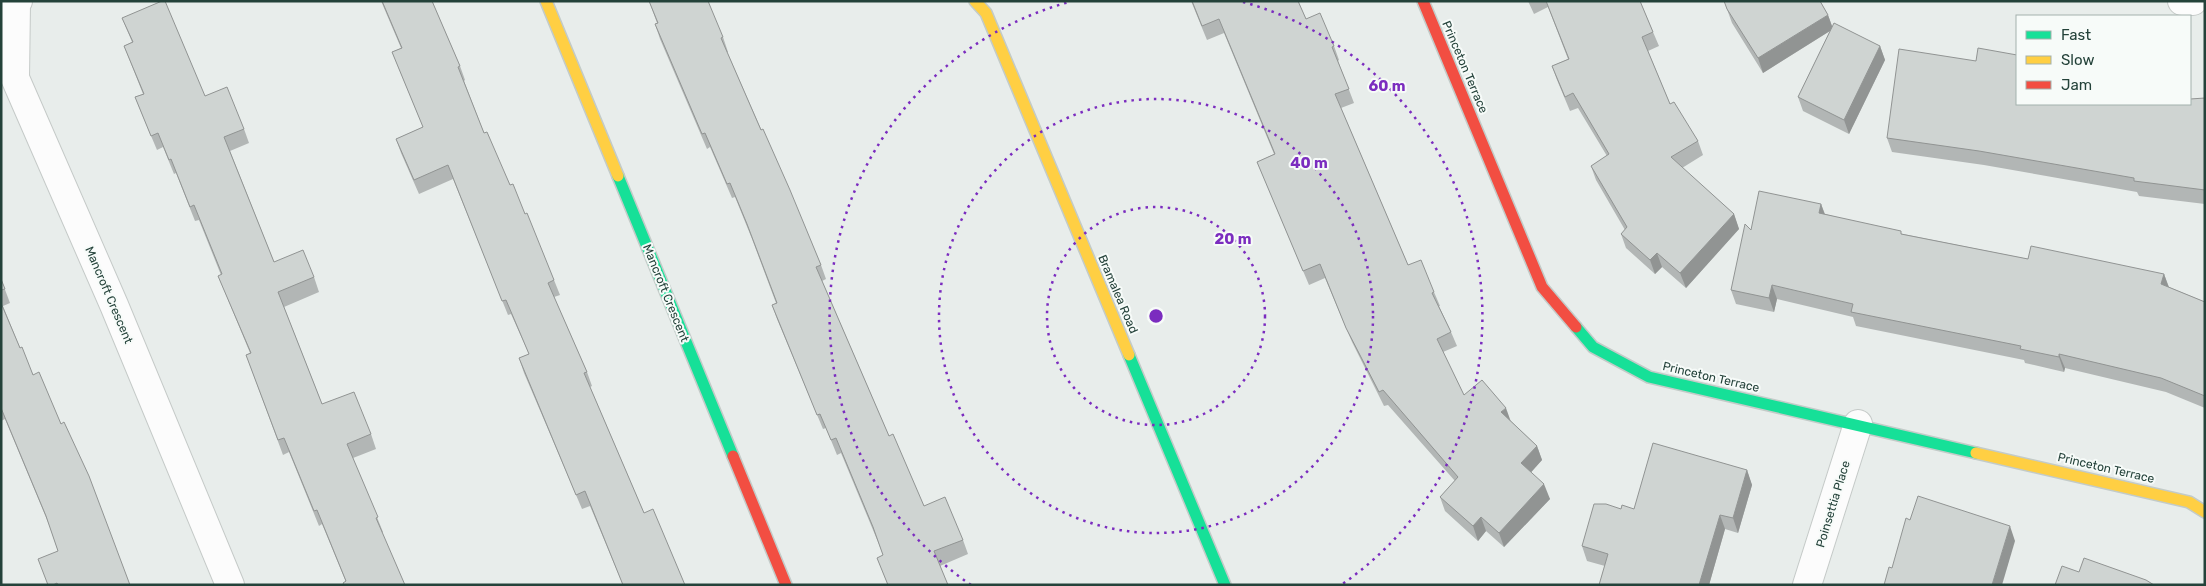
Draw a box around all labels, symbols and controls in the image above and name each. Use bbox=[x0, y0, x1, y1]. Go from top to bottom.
legend bbox=[2016, 15, 2191, 105]
street label: Princeton Terrace bbox=[1439, 19, 1491, 115]
text: Fast bbox=[2061, 26, 2091, 44]
text: Slow bbox=[2061, 51, 2094, 69]
text: Jam bbox=[2061, 76, 2092, 94]
text: 60 m bbox=[1369, 77, 1405, 95]
text: 40 m bbox=[1290, 154, 1328, 172]
text: 20 m bbox=[1215, 230, 1251, 248]
street label: Mancroft Crescent bbox=[640, 242, 692, 344]
street label: Mancroft Crescent bbox=[82, 244, 136, 346]
street label: Bramalea Road bbox=[1095, 253, 1141, 335]
centre of rings bbox=[1147, 307, 1165, 325]
street label: Princeton Terrace bbox=[1661, 359, 1761, 395]
street label: Princeton Terrace bbox=[2056, 450, 2156, 486]
street label: Poinsettia Place bbox=[1813, 459, 1853, 549]

